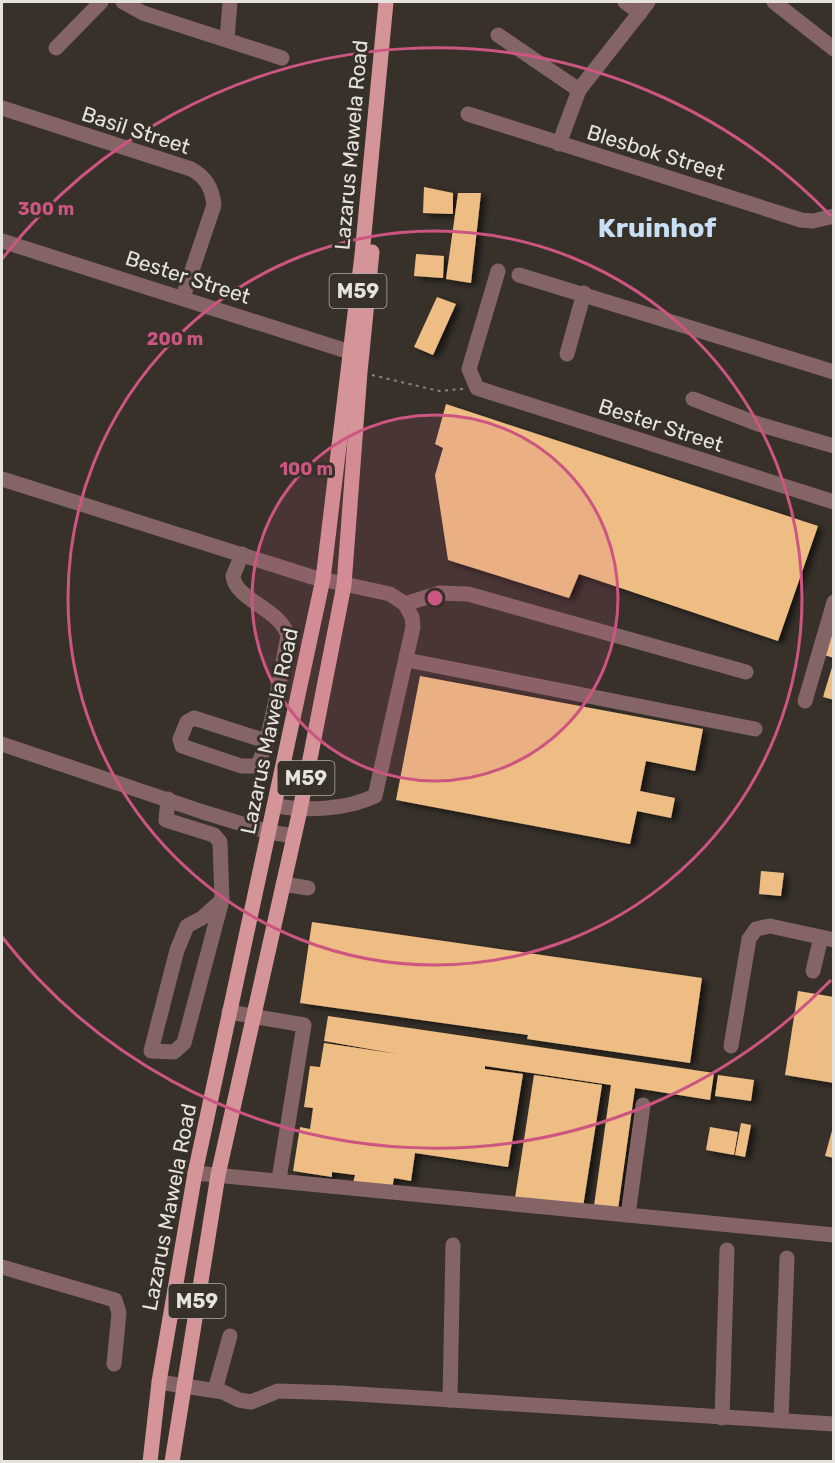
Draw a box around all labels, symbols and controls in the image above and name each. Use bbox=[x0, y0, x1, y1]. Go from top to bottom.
street label: Lazarus Mawela Road bbox=[329, 39, 373, 251]
street label: Basil Street bbox=[79, 101, 193, 159]
street label: Blesbok Street bbox=[584, 119, 728, 185]
text: 300 m bbox=[18, 198, 74, 220]
district label: Kruinhof bbox=[598, 212, 716, 244]
street label: Bester Street bbox=[122, 245, 254, 309]
road number: M59 bbox=[330, 274, 386, 308]
text: 200 m bbox=[147, 328, 203, 350]
street label: Bester Street bbox=[595, 393, 727, 457]
text: 100 m bbox=[279, 458, 333, 480]
centre of rings bbox=[425, 588, 445, 608]
street label: Lazarus Mawela Road bbox=[235, 626, 303, 836]
road number: M59 bbox=[278, 761, 334, 795]
street label: Lazarus Mawela Road bbox=[137, 1101, 201, 1313]
road number: M59 bbox=[168, 1284, 226, 1318]

